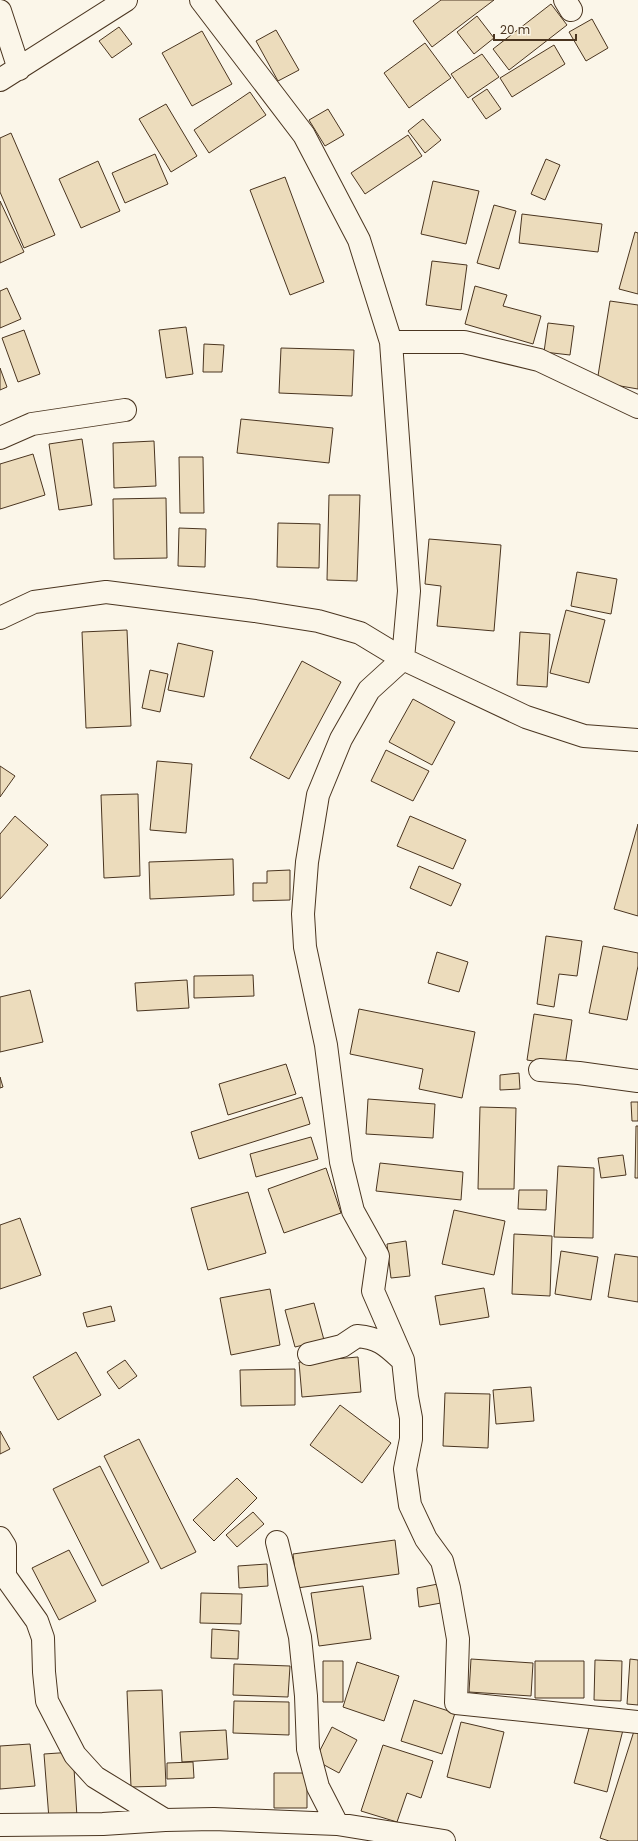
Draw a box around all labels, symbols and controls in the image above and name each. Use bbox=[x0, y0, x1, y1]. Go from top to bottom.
scale bar bbox=[494, 16, 576, 42]
text: 20 m bbox=[500, 21, 530, 38]

